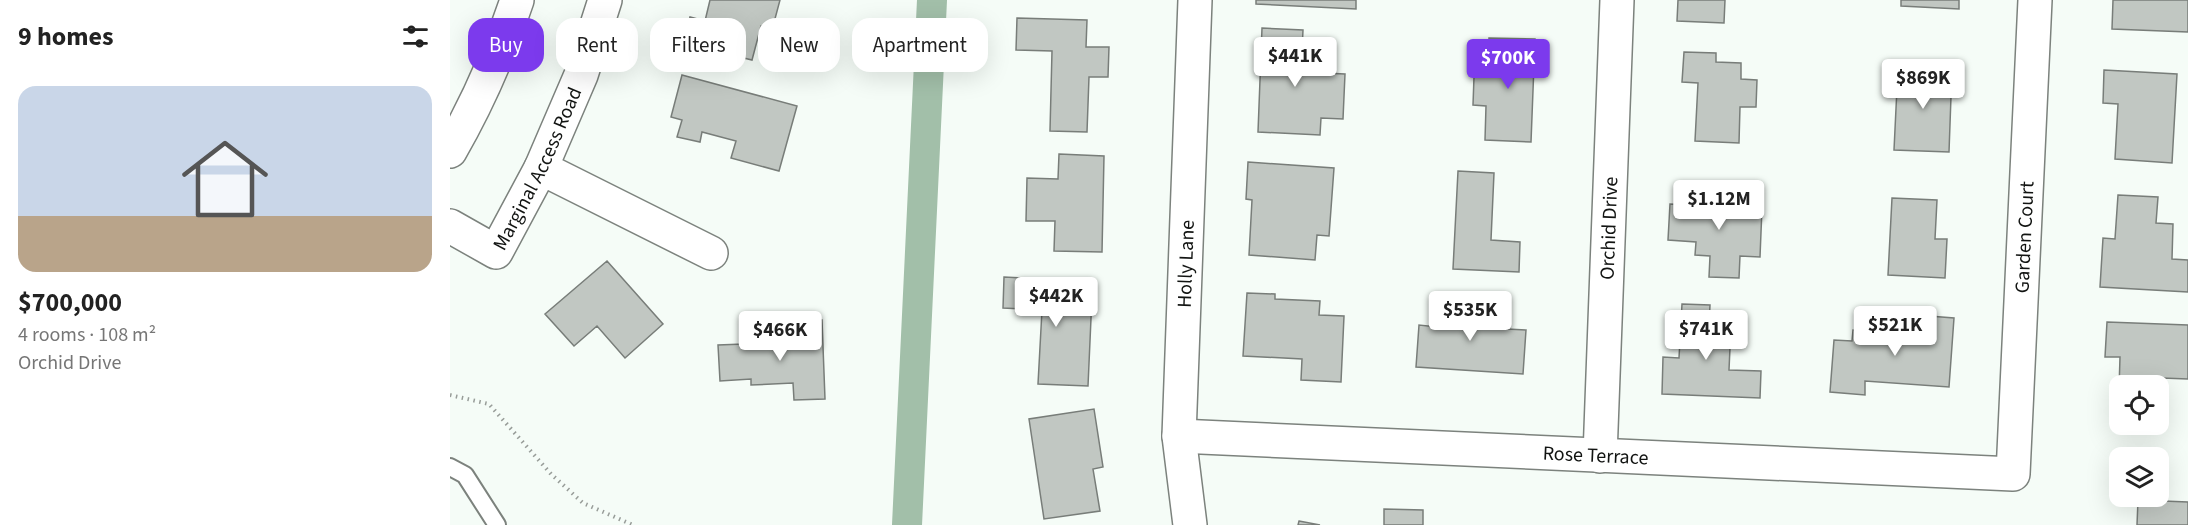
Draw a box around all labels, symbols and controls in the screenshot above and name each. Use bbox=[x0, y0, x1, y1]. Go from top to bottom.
text: 9 homes bbox=[18, 18, 113, 55]
chip: Buy bbox=[468, 18, 544, 72]
chip: Rent bbox=[556, 18, 638, 72]
chip: Filters bbox=[650, 18, 746, 72]
chip: New bbox=[758, 18, 840, 72]
chip: Apartment bbox=[852, 18, 988, 72]
icon: filters bbox=[399, 20, 432, 53]
pin: $441K bbox=[1253, 37, 1337, 88]
pin: $700K bbox=[1466, 39, 1550, 90]
text: $441K bbox=[1268, 42, 1322, 70]
text: $700K bbox=[1481, 44, 1535, 72]
pin: $869K bbox=[1881, 59, 1965, 110]
text: $869K bbox=[1896, 64, 1950, 92]
street label: Marginal Access Road bbox=[486, 83, 589, 256]
icon: home bbox=[171, 125, 279, 233]
street label: Orchid Drive bbox=[1594, 176, 1625, 280]
pin: $1.12M bbox=[1670, 180, 1768, 231]
street label: Garden Court bbox=[2008, 180, 2042, 294]
text: $1.12M bbox=[1687, 185, 1751, 213]
street label: Holly Lane bbox=[1171, 219, 1202, 308]
pin: $442K bbox=[1014, 277, 1098, 328]
text: $442K bbox=[1029, 282, 1083, 310]
text: $700,000 bbox=[18, 284, 122, 321]
pin: $535K bbox=[1428, 291, 1512, 342]
text: $535K bbox=[1443, 296, 1497, 324]
pin: $521K bbox=[1853, 306, 1937, 357]
pin: $741K bbox=[1664, 310, 1748, 361]
pin: $466K bbox=[738, 311, 822, 362]
text: $521K bbox=[1868, 311, 1922, 339]
text: $741K bbox=[1679, 315, 1733, 343]
text: $466K bbox=[753, 316, 807, 344]
text: 4 rooms · 108 m² bbox=[18, 321, 156, 349]
text: Orchid Drive bbox=[18, 349, 121, 377]
map controls bbox=[2109, 375, 2169, 507]
button: locate bbox=[2109, 375, 2169, 435]
street label: Rose Terrace bbox=[1542, 440, 1649, 472]
button: layers bbox=[2109, 447, 2169, 507]

